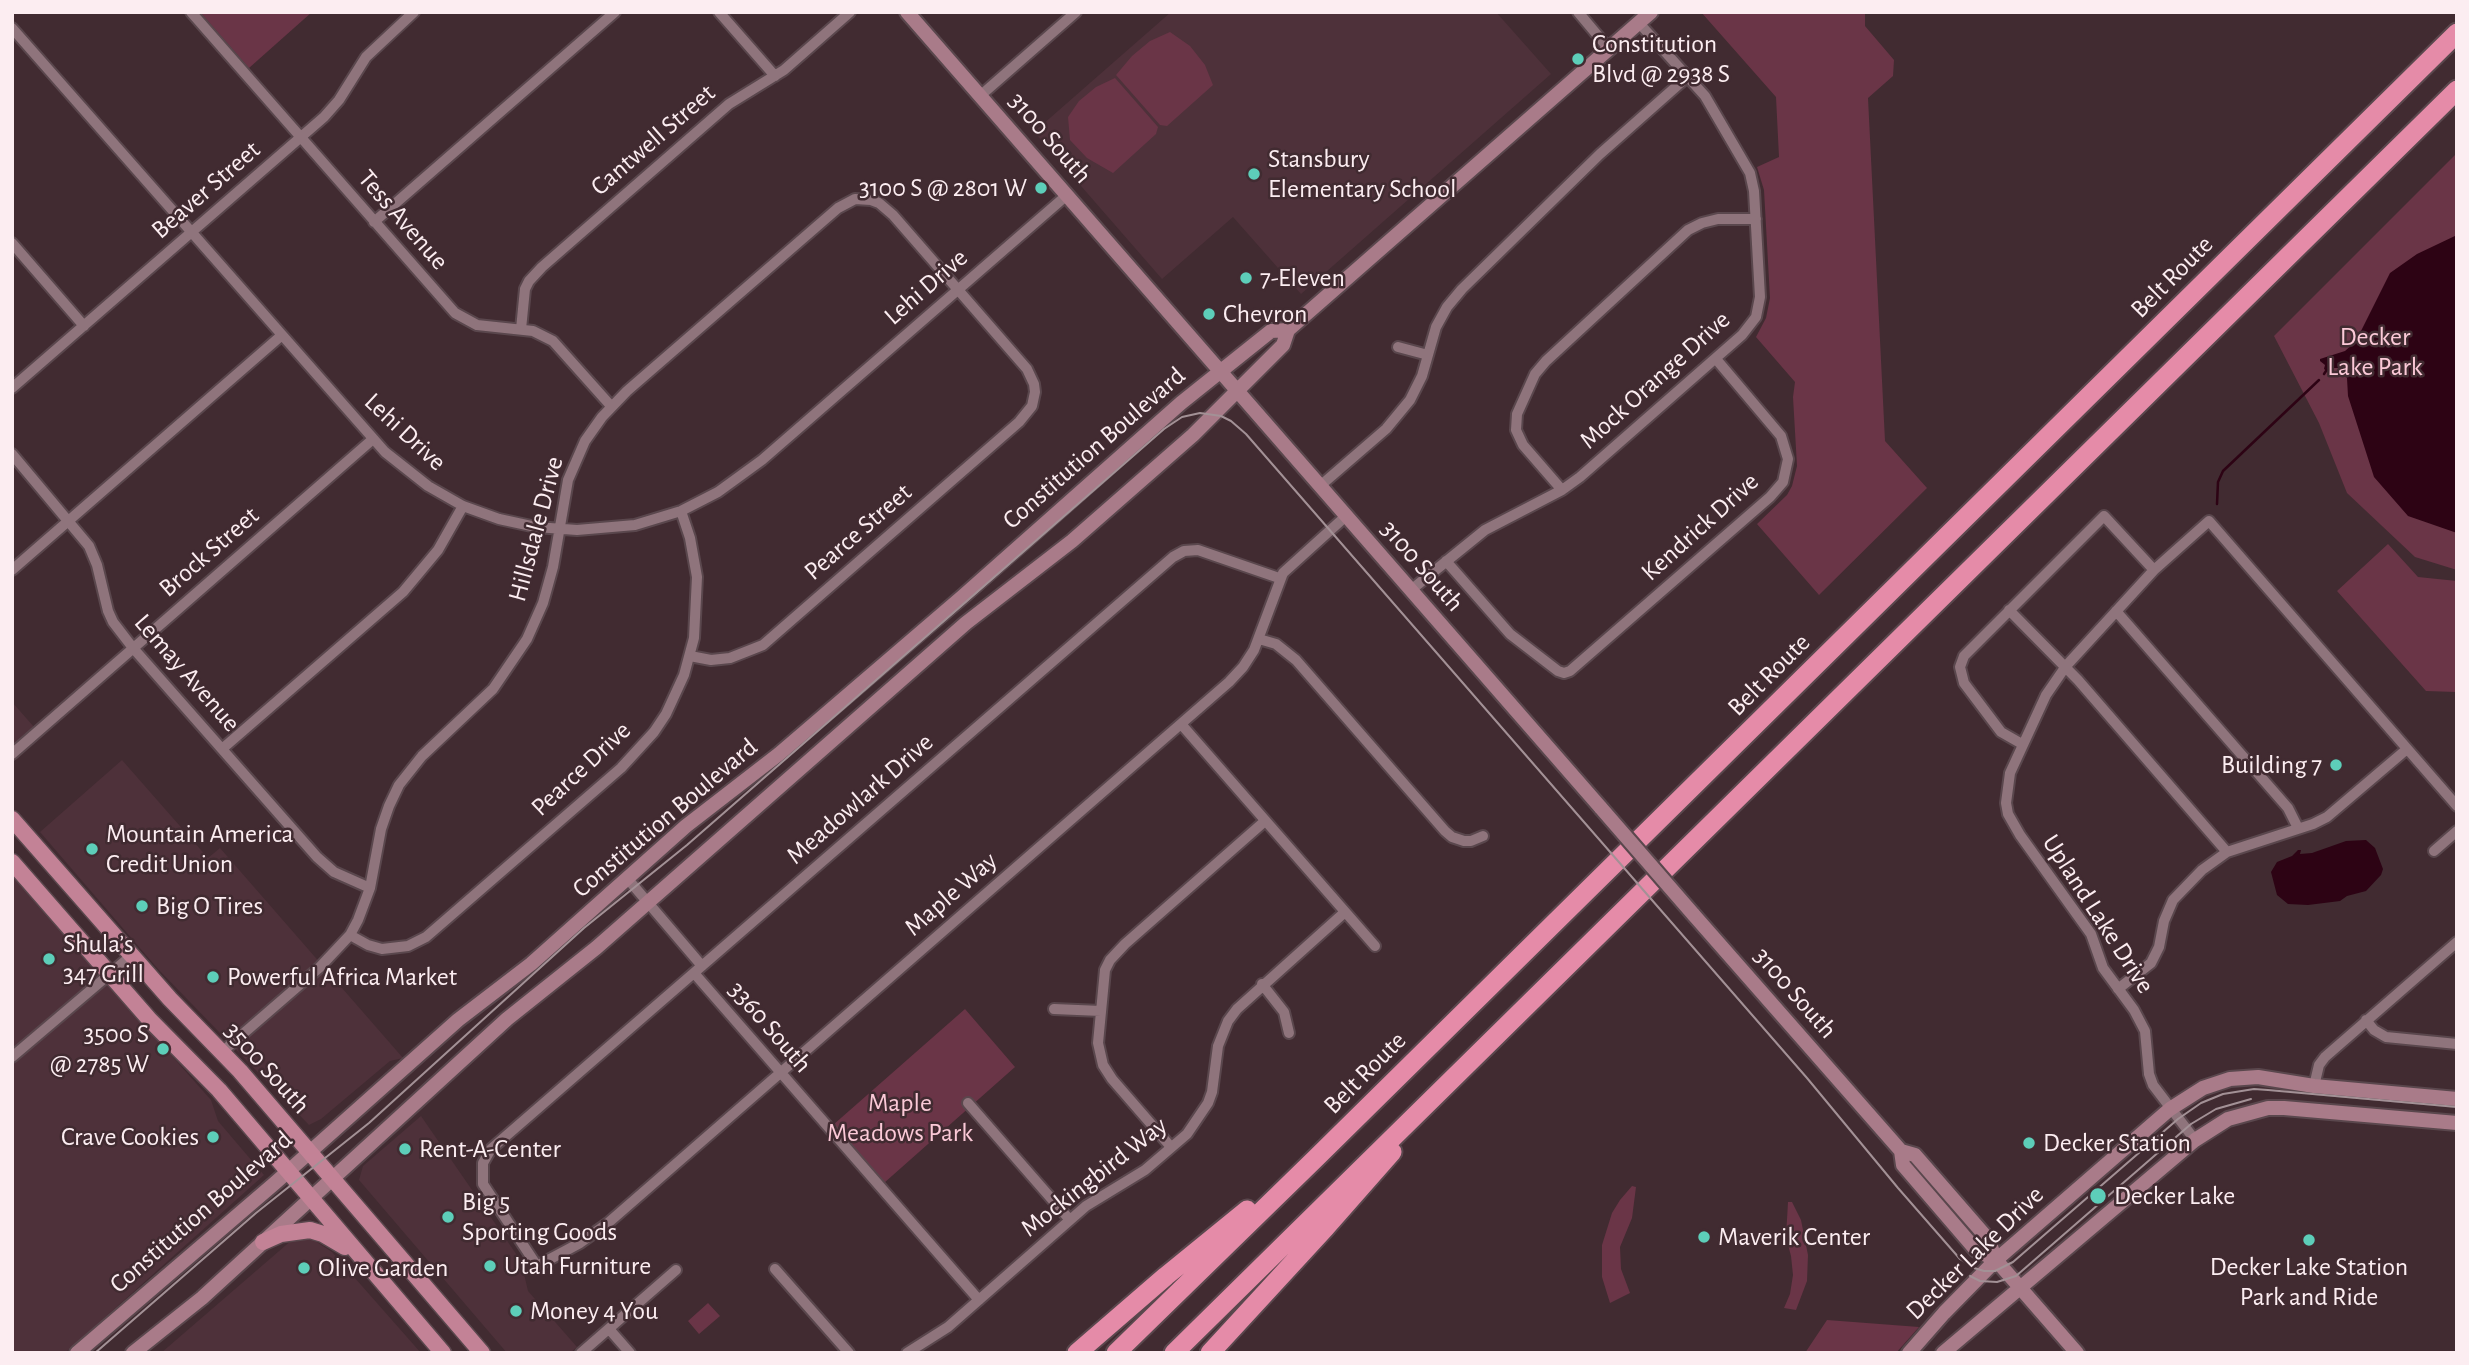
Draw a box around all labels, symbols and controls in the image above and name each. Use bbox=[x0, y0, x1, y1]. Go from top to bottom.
place label: Constitution Blvd @ 2938 S bbox=[1592, 28, 1730, 90]
marker: Constitution Blvd @ 2938 S bbox=[1570, 51, 1586, 67]
street label: Cantwell Street bbox=[584, 78, 722, 202]
street label: 3100 South bbox=[1002, 86, 1098, 190]
street label: Beaver Street bbox=[145, 134, 267, 246]
place label: Stansbury Elementary School bbox=[1268, 143, 1456, 204]
street label: Tess Avenue bbox=[351, 164, 455, 276]
marker: Stansbury Elementary School bbox=[1246, 166, 1262, 182]
place label: 3100 S @ 2801 W bbox=[859, 172, 1027, 204]
marker: 3100 S @ 2801 W bbox=[1033, 180, 1049, 196]
street label: Belt Route bbox=[2124, 229, 2220, 325]
street label: Lehi Drive bbox=[878, 242, 974, 332]
place label: 7-Eleven bbox=[1260, 262, 1345, 294]
marker: 7-Eleven bbox=[1238, 270, 1254, 286]
place label: Chevron bbox=[1223, 298, 1307, 330]
street label: Mock Orange Drive bbox=[1573, 304, 1737, 456]
marker: Chevron bbox=[1201, 306, 1217, 322]
park label: Decker Lake Park bbox=[2327, 321, 2423, 382]
street label: Constitution Boulevard bbox=[996, 360, 1192, 536]
street label: Lehi Drive bbox=[358, 386, 452, 478]
street label: Hillsdale Drive bbox=[502, 453, 570, 605]
street label: Kendrick Drive bbox=[1635, 466, 1765, 588]
street label: Pearce Street bbox=[798, 477, 918, 587]
street label: Brock Street bbox=[153, 500, 265, 604]
street label: 3100 South bbox=[1374, 514, 1470, 618]
street label: Lemay Avenue bbox=[127, 608, 247, 738]
street label: Belt Route bbox=[1721, 627, 1817, 723]
street label: Pearce Drive bbox=[525, 715, 637, 823]
street label: Meadowlark Drive bbox=[780, 727, 940, 871]
street label: Constitution Boulevard bbox=[566, 732, 764, 904]
place label: Building 7 bbox=[2221, 749, 2322, 781]
marker: Building 7 bbox=[2328, 757, 2344, 773]
place label: Mountain America Credit Union bbox=[106, 818, 293, 880]
street label: Upland Lake Drive bbox=[2035, 829, 2161, 999]
marker: Mountain America Credit Union bbox=[84, 841, 100, 857]
street label: Maple Way bbox=[898, 845, 1004, 943]
place label: Big O Tires bbox=[156, 890, 263, 922]
marker: Big O Tires bbox=[134, 898, 150, 914]
place label: Shula’s 347 Grill bbox=[63, 928, 144, 990]
street label: 3100 South bbox=[1747, 941, 1843, 1045]
marker: Shula’s 347 Grill bbox=[41, 951, 57, 967]
place label: Powerful Africa Market bbox=[227, 961, 457, 993]
marker: Powerful Africa Market bbox=[205, 969, 221, 985]
street label: 3360 South bbox=[722, 975, 818, 1079]
street label: 3500 South bbox=[218, 1016, 316, 1120]
place label: 3500 S @ 2785 W bbox=[50, 1018, 149, 1080]
street label: Belt Route bbox=[1317, 1025, 1413, 1121]
marker: 3500 S @ 2785 W bbox=[155, 1041, 171, 1057]
park label: Maple Meadows Park bbox=[827, 1087, 973, 1148]
street label: Mockingbird Way bbox=[1015, 1110, 1173, 1244]
place label: Crave Cookies bbox=[61, 1121, 199, 1153]
street label: Constitution Boulevard bbox=[103, 1124, 299, 1300]
place label: Decker Station bbox=[2043, 1127, 2191, 1159]
marker: Crave Cookies bbox=[205, 1129, 221, 1145]
place label: Rent-A-Center bbox=[419, 1133, 561, 1165]
marker: Decker Station bbox=[2021, 1135, 2037, 1151]
marker: Rent-A-Center bbox=[397, 1141, 413, 1157]
street label: Decker Lake Drive bbox=[1900, 1179, 2050, 1327]
place label: Decker Lake bbox=[2114, 1180, 2235, 1212]
place label: Big 5 Sporting Goods bbox=[462, 1186, 617, 1248]
marker: Decker Lake bbox=[2088, 1186, 2108, 1206]
marker: Big 5 Sporting Goods bbox=[440, 1209, 456, 1225]
place label: Maverik Center bbox=[1718, 1221, 1870, 1253]
marker: Maverik Center bbox=[1696, 1229, 1712, 1245]
marker: Decker Lake Station Park and Ride bbox=[2301, 1232, 2317, 1248]
place label: Utah Furniture bbox=[504, 1250, 651, 1282]
place label: Decker Lake Station Park and Ride bbox=[2210, 1251, 2408, 1312]
place label: Olive Garden bbox=[318, 1252, 448, 1284]
marker: Utah Furniture bbox=[482, 1258, 498, 1274]
marker: Olive Garden bbox=[296, 1260, 312, 1276]
place label: Money 4 You bbox=[530, 1295, 658, 1327]
marker: Money 4 You bbox=[508, 1303, 524, 1319]

